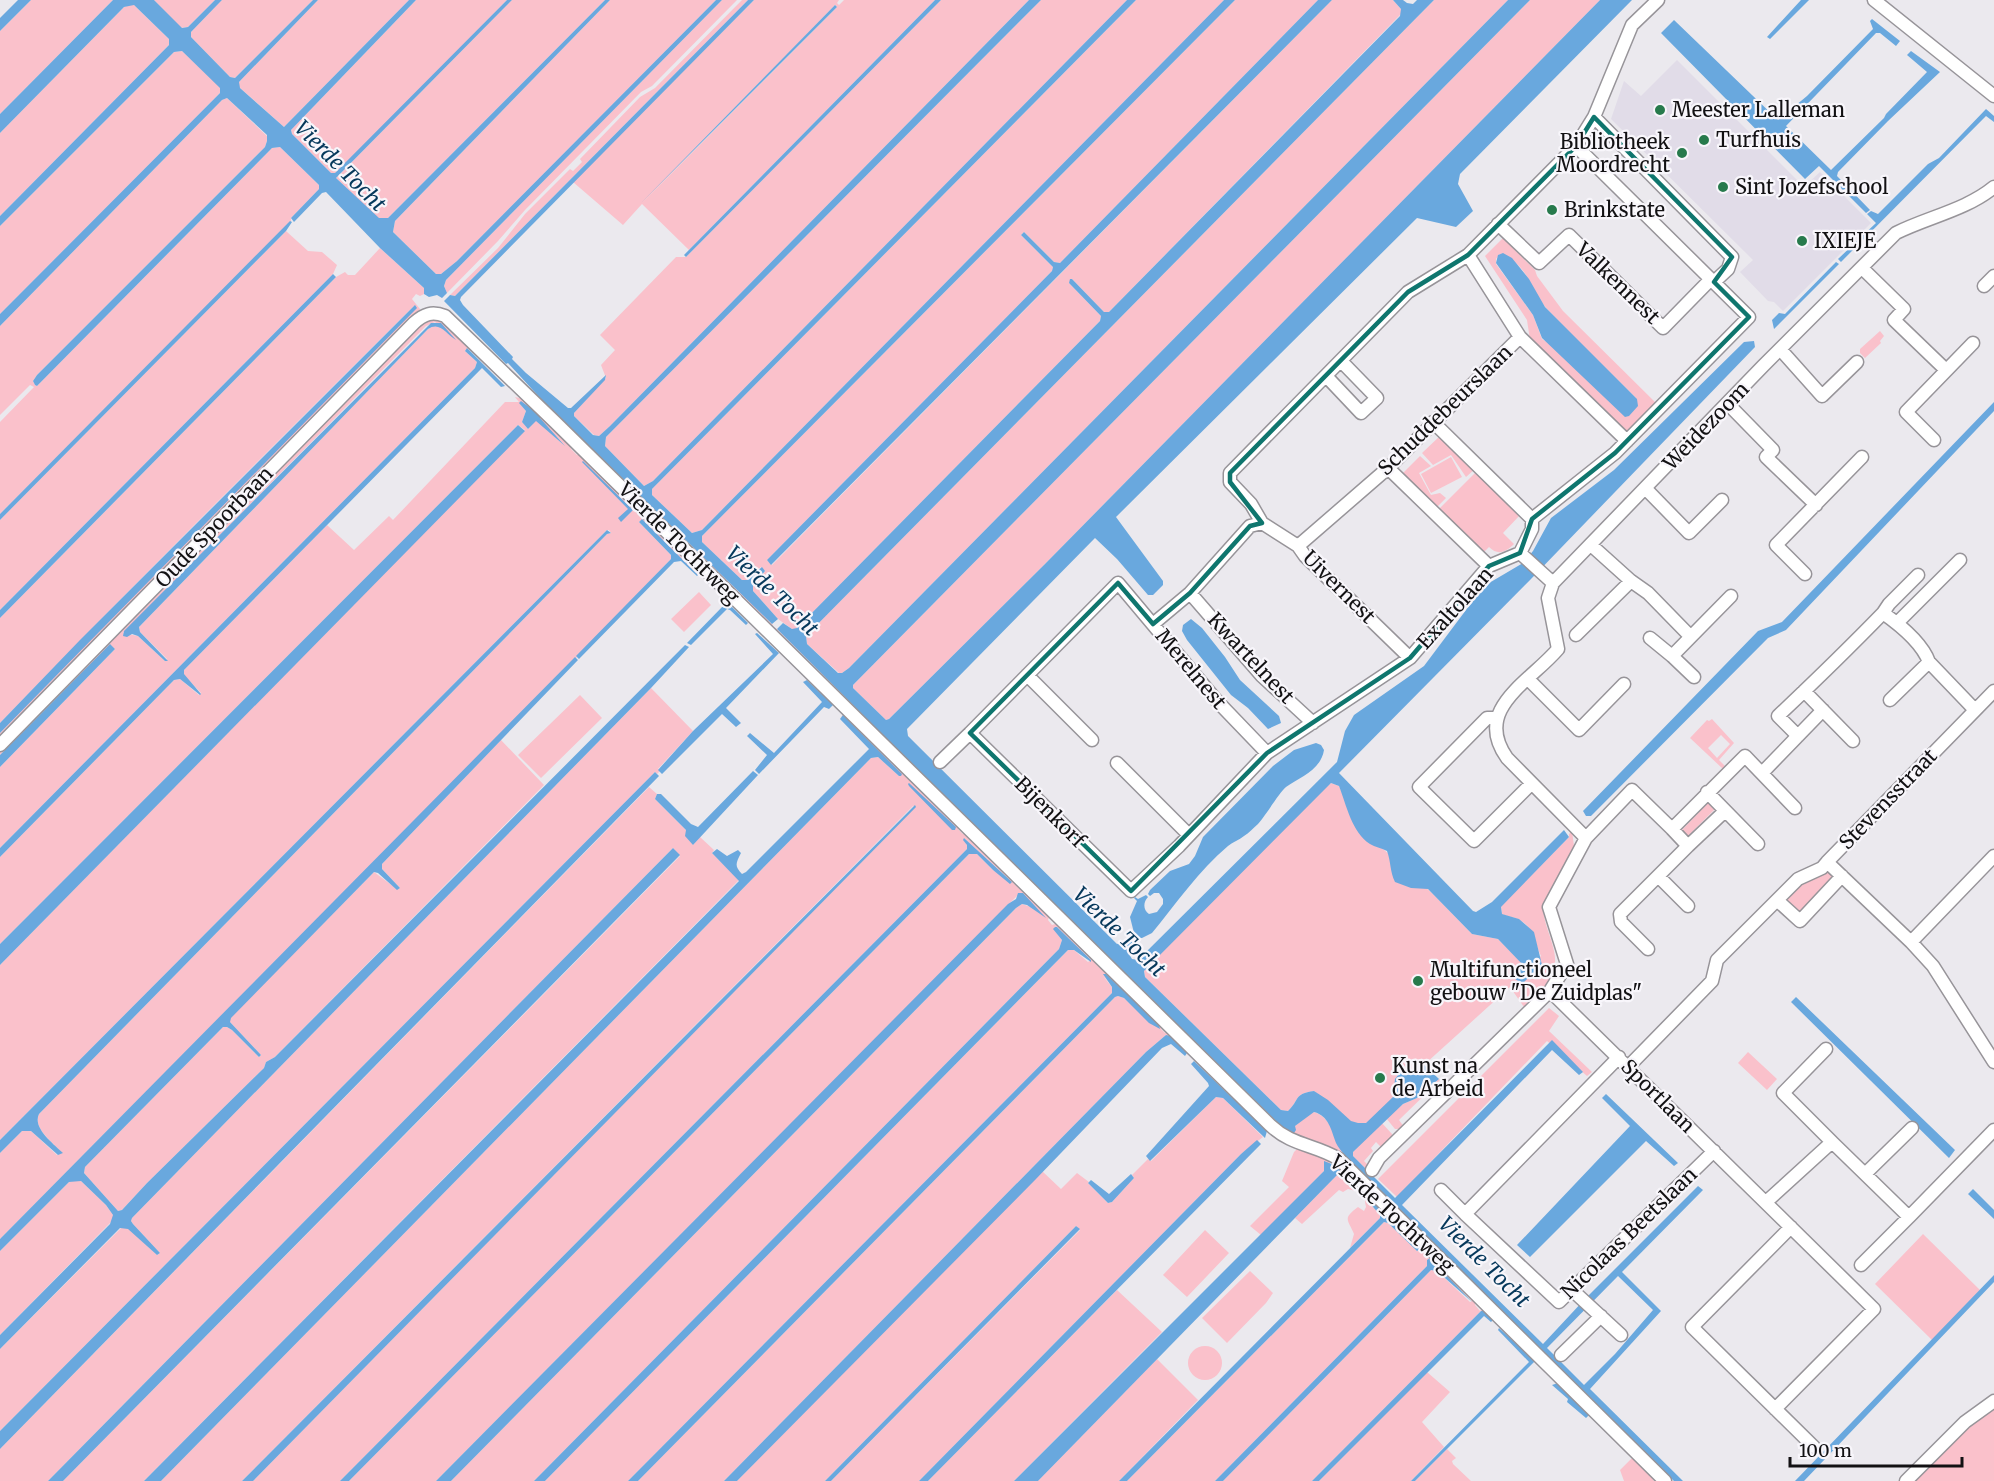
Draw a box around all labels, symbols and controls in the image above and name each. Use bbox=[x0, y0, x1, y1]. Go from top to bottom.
place label: Meester Lalleman bbox=[1672, 97, 1845, 122]
marker: Meester Lalleman bbox=[1653, 103, 1667, 117]
water label: Vierde Tocht bbox=[289, 114, 392, 217]
place label: Turfhuis bbox=[1716, 127, 1801, 152]
place label: Bibliotheek Moordrecht bbox=[1556, 129, 1670, 177]
marker: Turfhuis bbox=[1697, 133, 1711, 147]
marker: Bibliotheek Moordrecht bbox=[1675, 146, 1689, 160]
place label: Sint Jozefschool bbox=[1735, 174, 1888, 199]
marker: Sint Jozefschool bbox=[1716, 180, 1730, 194]
place label: Brinkstate bbox=[1564, 197, 1665, 222]
marker: Brinkstate bbox=[1545, 203, 1559, 217]
place label: IXIEJE bbox=[1814, 228, 1876, 253]
marker: IXIEJE bbox=[1795, 234, 1809, 248]
street label: Valkennest bbox=[1571, 236, 1666, 329]
street label: Schuddebeurslaan bbox=[1372, 339, 1517, 480]
street label: Weidezoom bbox=[1657, 376, 1754, 476]
street label: Oude Spoorbaan bbox=[150, 461, 278, 592]
street label: Vierde Tochtweg bbox=[613, 476, 745, 609]
water label: Vierde Tocht bbox=[720, 540, 825, 642]
street label: Uivernest bbox=[1298, 545, 1381, 628]
street label: Exaltolaan bbox=[1411, 562, 1498, 654]
street label: Kwartelnest bbox=[1203, 607, 1300, 709]
street label: Merelnest bbox=[1151, 624, 1232, 714]
street label: Stevensstraat bbox=[1833, 743, 1942, 854]
street label: Bijenkorf bbox=[1010, 771, 1092, 853]
water label: Vierde Tocht bbox=[1067, 881, 1172, 983]
place label: Multifunctioneel gebouw "De Zuidplas" bbox=[1430, 957, 1642, 1005]
marker: Multifunctioneel gebouw "De Zuidplas" bbox=[1411, 974, 1425, 988]
place label: Kunst na de Arbeid bbox=[1392, 1053, 1484, 1101]
street label: Sportlaan bbox=[1616, 1054, 1700, 1138]
marker: Kunst na de Arbeid bbox=[1373, 1071, 1387, 1085]
street label: Vierde Tochtweg bbox=[1324, 1149, 1460, 1278]
street label: Nicolaas Beetslaan bbox=[1555, 1161, 1702, 1304]
water label: Vierde Tocht bbox=[1433, 1210, 1536, 1313]
scale bar bbox=[1790, 1430, 1962, 1468]
text: 100 m bbox=[1799, 1439, 1852, 1462]

